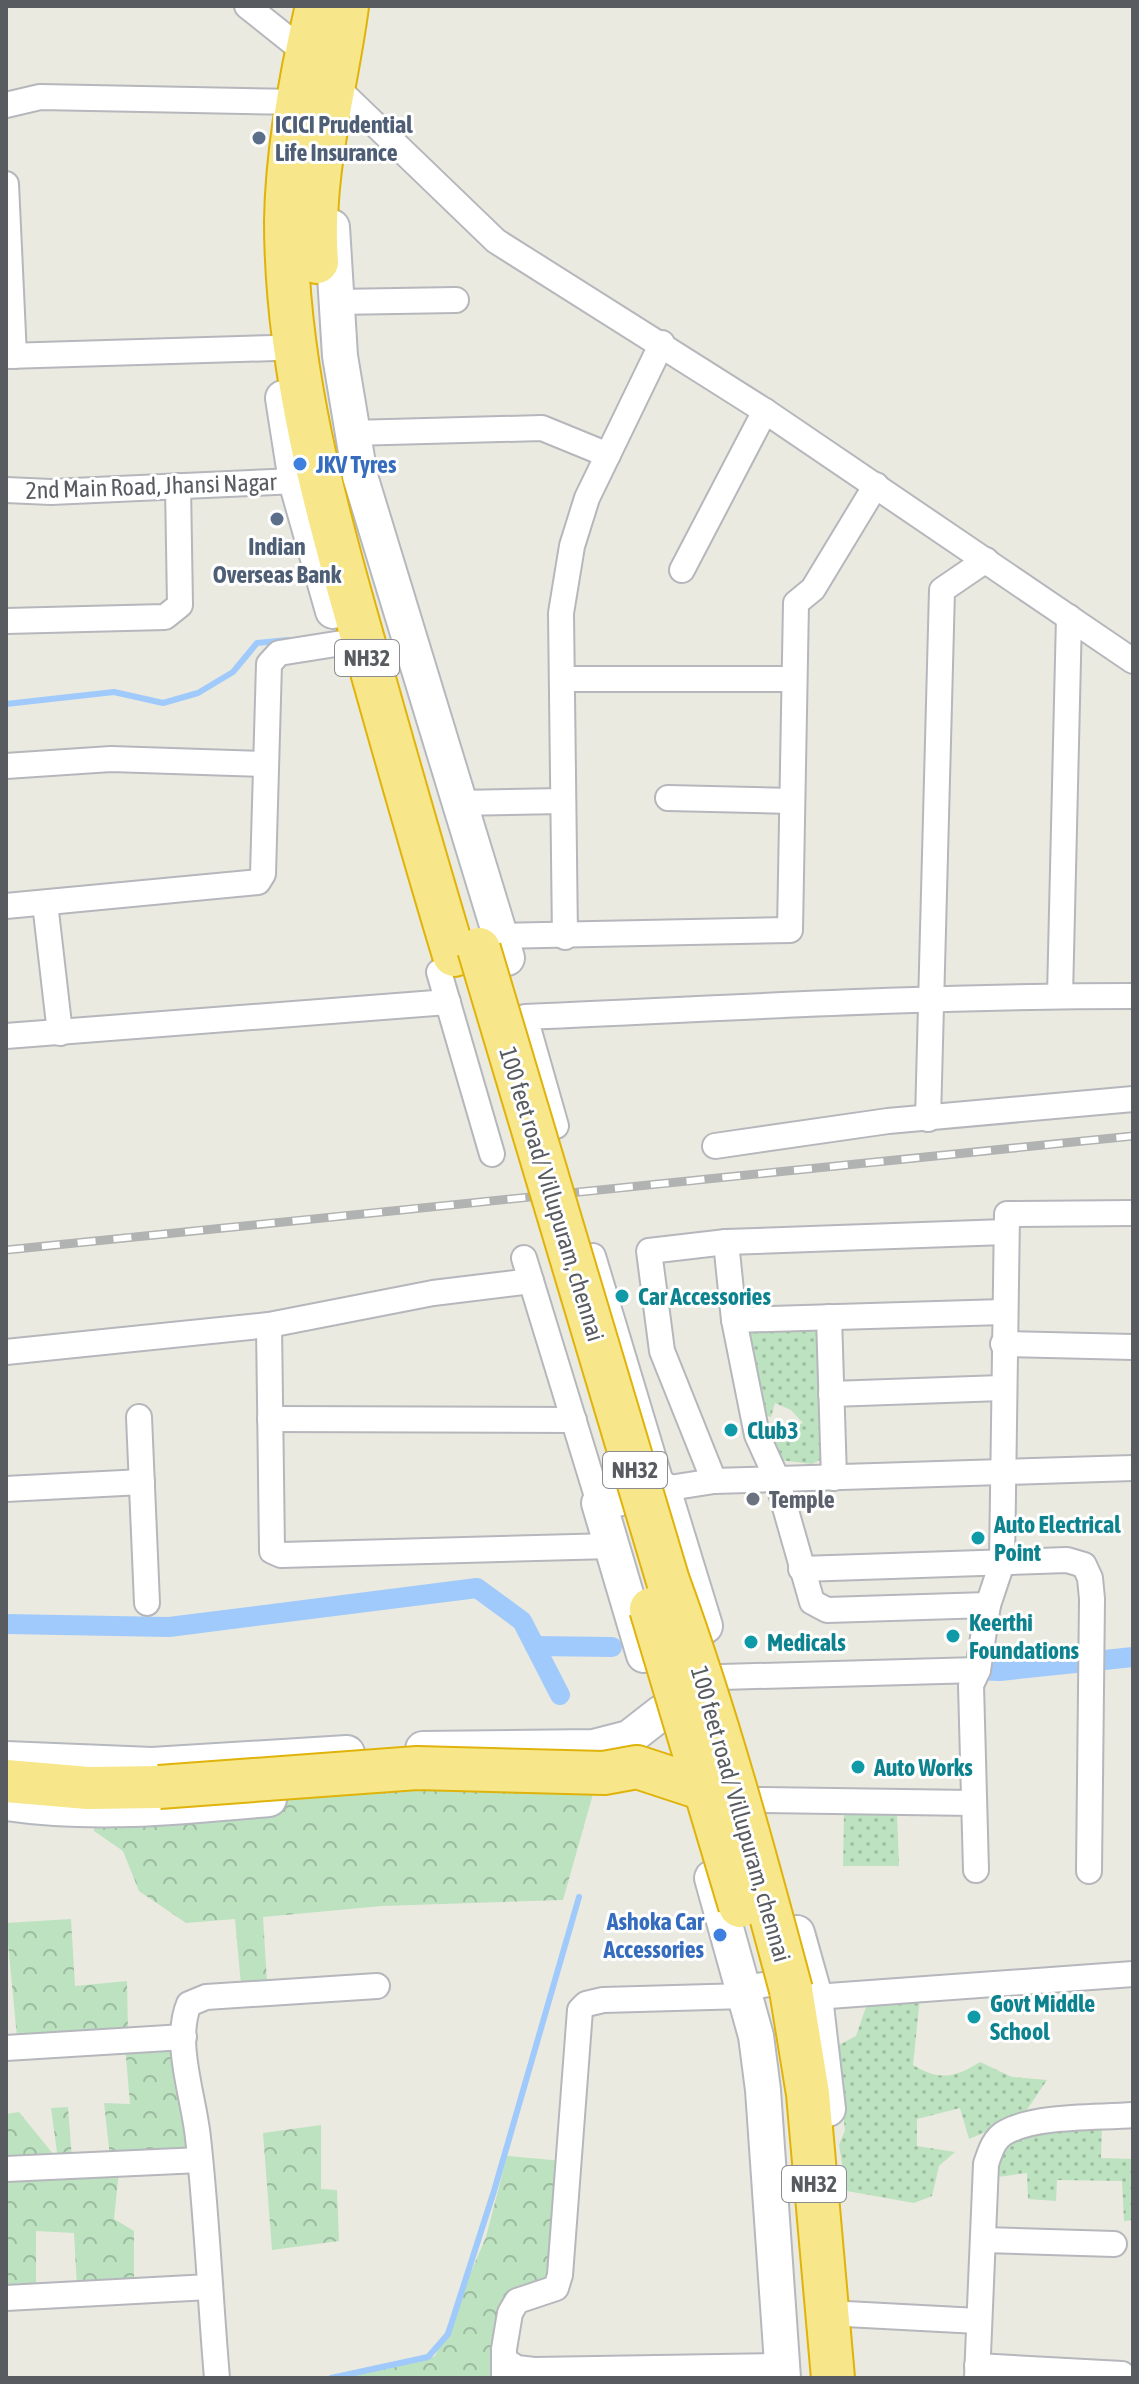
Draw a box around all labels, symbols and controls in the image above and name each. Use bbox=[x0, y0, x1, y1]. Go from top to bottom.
place label: ICICI Prudential Life Insurance bbox=[275, 111, 413, 166]
marker: ICICI Prudential Life Insurance bbox=[250, 129, 268, 147]
place label: JKV Tyres bbox=[315, 451, 397, 478]
marker: JKV Tyres bbox=[291, 455, 309, 473]
street label: 2nd Main Road, Jhansi Nagar bbox=[25, 468, 278, 504]
marker: Indian Overseas Bank bbox=[268, 510, 286, 528]
place label: Indian Overseas Bank bbox=[213, 533, 342, 588]
road number: NH32 bbox=[335, 640, 399, 676]
street label: 100 feet road/ Villupuram, chennai bbox=[494, 1044, 610, 1344]
place label: Car Accessories bbox=[638, 1283, 771, 1310]
marker: Car Accessories bbox=[613, 1287, 631, 1305]
place label: Club3 bbox=[747, 1417, 798, 1444]
marker: Club3 bbox=[722, 1421, 740, 1439]
road number: NH32 bbox=[603, 1452, 667, 1488]
place label: Temple bbox=[769, 1486, 835, 1513]
marker: Temple bbox=[744, 1490, 762, 1508]
place label: Auto Electrical Point bbox=[993, 1511, 1121, 1566]
marker: Auto Electrical Point bbox=[969, 1529, 987, 1547]
place label: Keerthi Foundations bbox=[969, 1609, 1080, 1664]
marker: Keerthi Foundations bbox=[944, 1627, 962, 1645]
place label: Medicals bbox=[767, 1629, 846, 1656]
marker: Medicals bbox=[742, 1633, 760, 1651]
street label: 100 feet road/ Villupuram, chennai bbox=[686, 1663, 796, 1965]
place label: Auto Works bbox=[873, 1754, 973, 1781]
marker: Auto Works bbox=[849, 1758, 867, 1776]
place label: Ashoka Car Accessories bbox=[602, 1908, 705, 1963]
marker: Ashoka Car Accessories bbox=[711, 1926, 729, 1944]
place label: Govt Middle School bbox=[990, 1990, 1095, 2045]
marker: Govt Middle School bbox=[965, 2008, 983, 2026]
road number: NH32 bbox=[782, 2166, 846, 2202]

